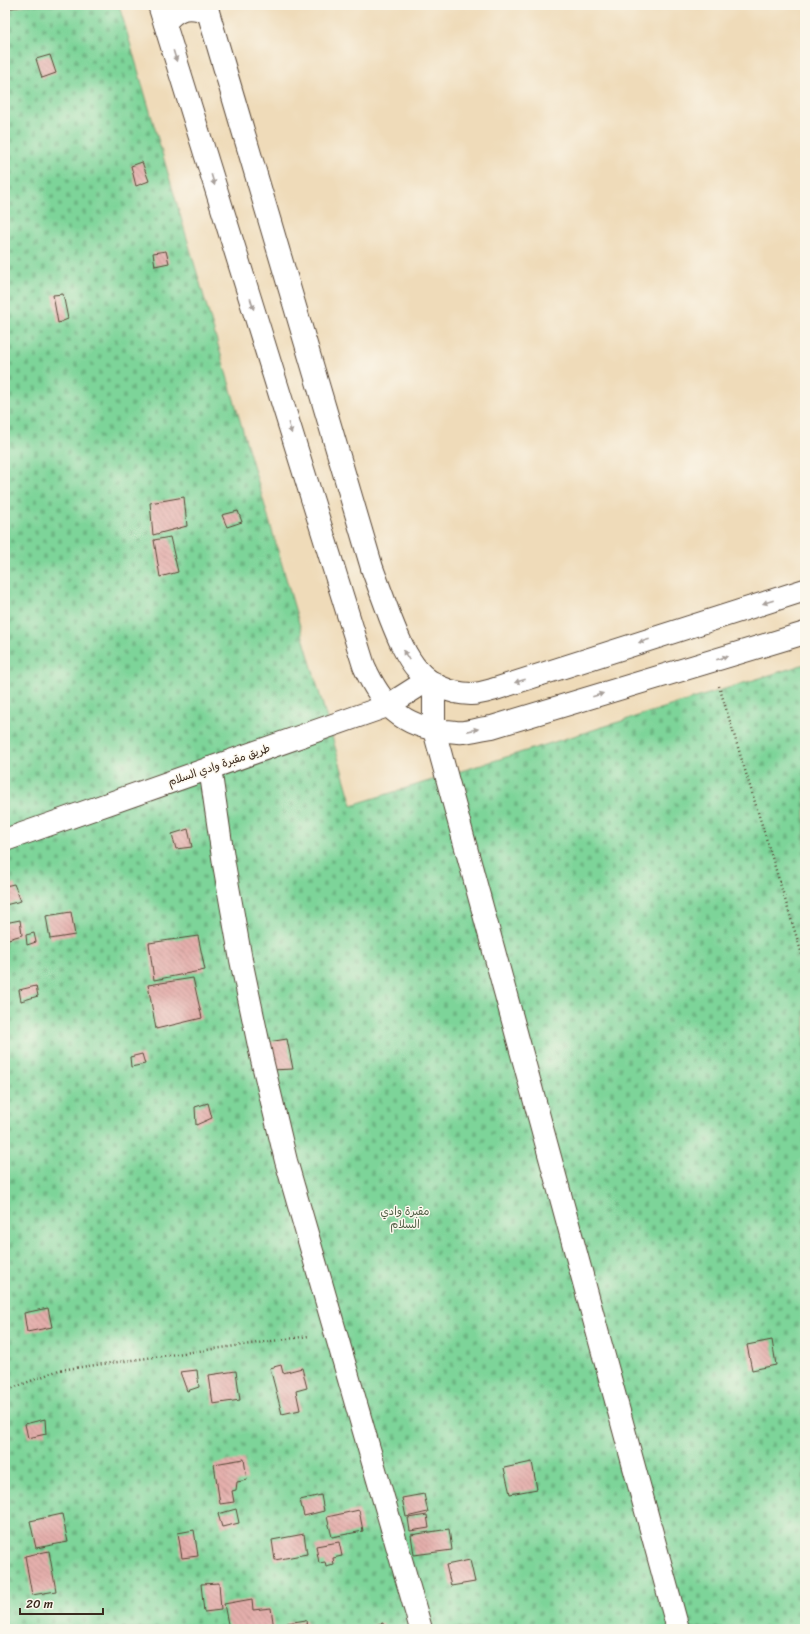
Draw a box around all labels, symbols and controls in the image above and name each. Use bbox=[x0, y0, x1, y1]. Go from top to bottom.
one-way arrow bbox=[172, 50, 178, 62]
one-way arrow bbox=[210, 174, 216, 186]
one-way arrow bbox=[249, 298, 255, 310]
one-way arrow bbox=[287, 423, 293, 435]
one-way arrow bbox=[761, 599, 773, 605]
one-way arrow bbox=[637, 638, 649, 644]
one-way arrow bbox=[403, 649, 410, 661]
one-way arrow bbox=[717, 655, 729, 661]
one-way arrow bbox=[514, 678, 526, 684]
one-way arrow bbox=[592, 692, 604, 698]
one-way arrow bbox=[467, 727, 479, 733]
street label: طريق مقبرة وادي السلام bbox=[165, 739, 273, 791]
park label: مقبرة وادي السلام bbox=[381, 1202, 429, 1234]
scale bar bbox=[20, 1590, 103, 1616]
text: 20 m bbox=[26, 1593, 53, 1615]

